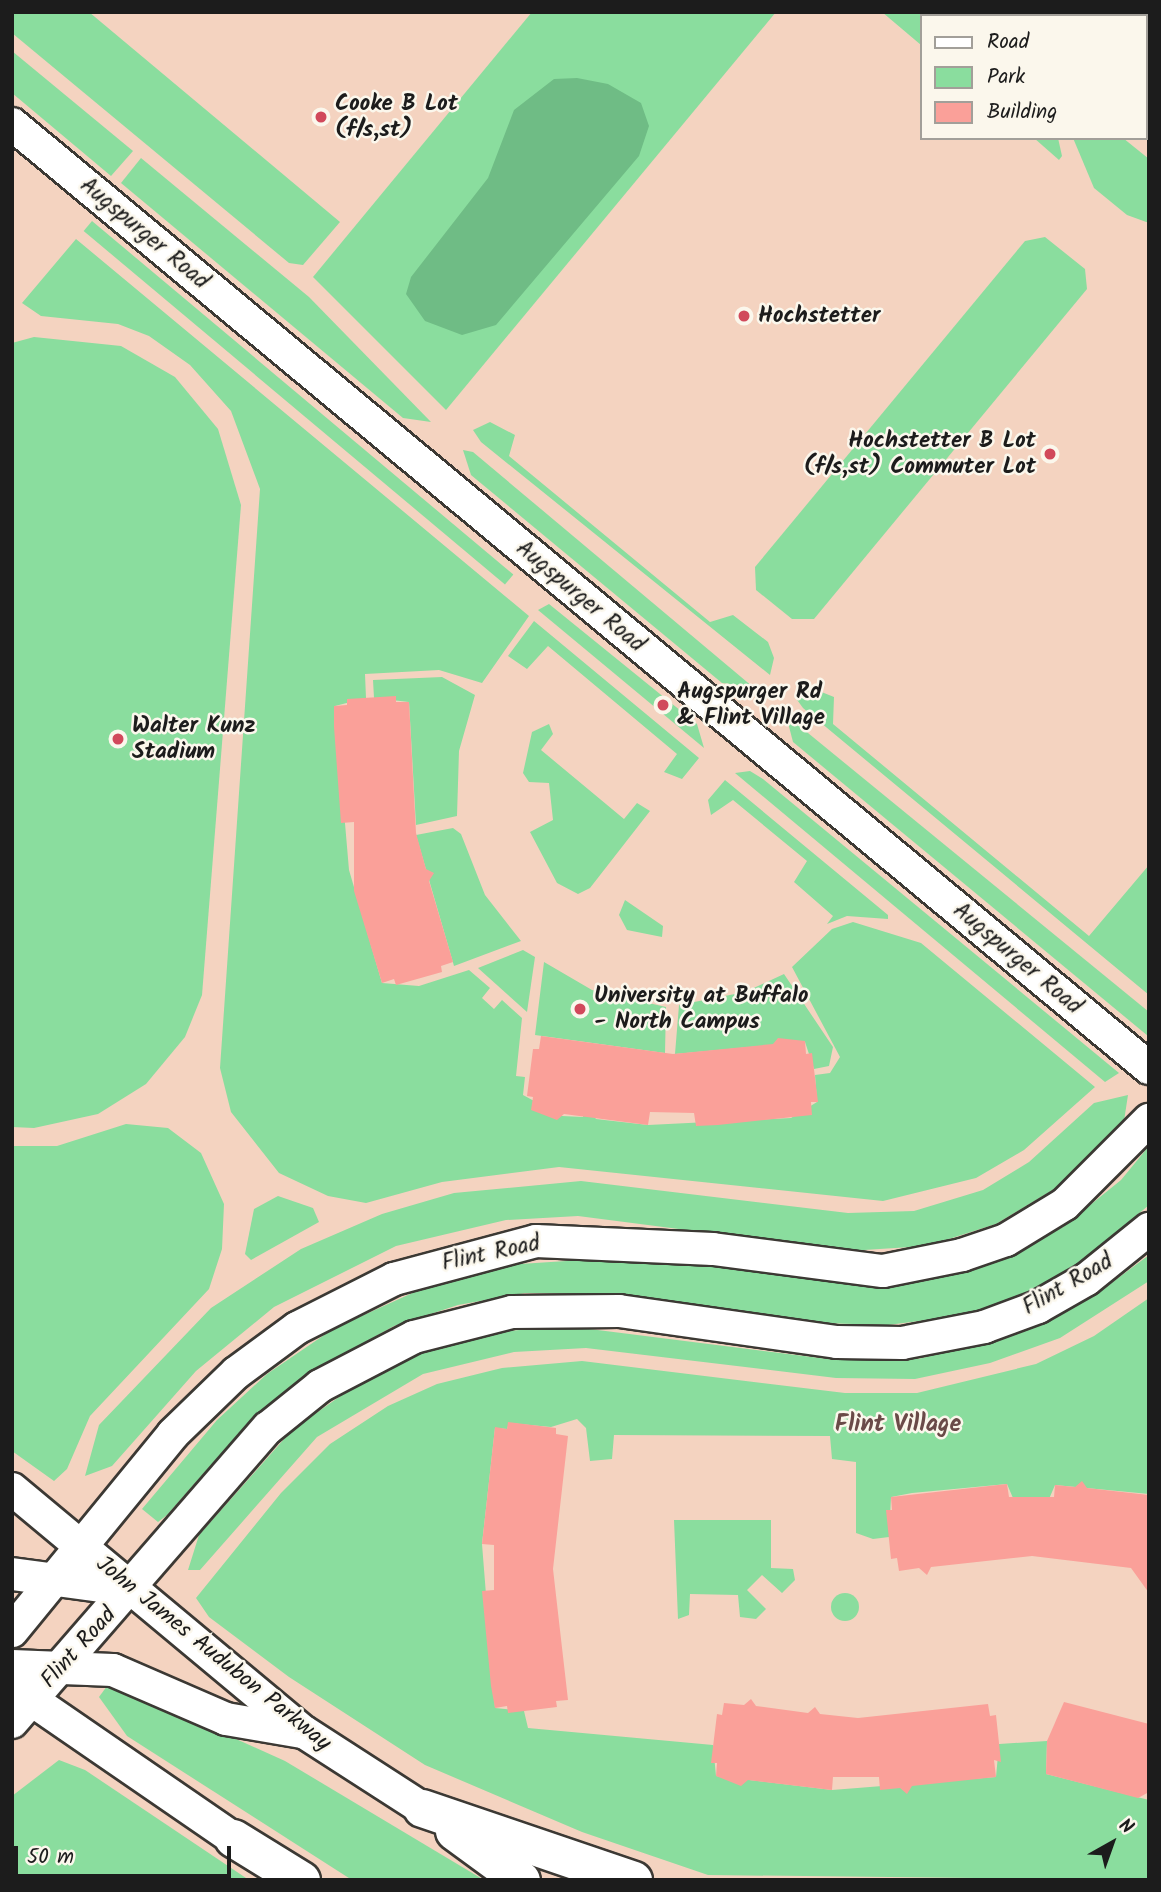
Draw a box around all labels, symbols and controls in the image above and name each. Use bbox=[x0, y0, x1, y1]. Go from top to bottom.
legend bbox=[920, 14, 1147, 140]
text: Road bbox=[987, 26, 1029, 59]
text: Park bbox=[987, 61, 1025, 94]
place label: Cooke B Lot (f/s,st) bbox=[335, 90, 458, 144]
text: Building bbox=[987, 96, 1057, 129]
marker: Cooke B Lot (f/s,st) bbox=[313, 109, 329, 125]
street label: Augspurger Road bbox=[74, 172, 214, 296]
place label: Hochstetter bbox=[758, 302, 880, 330]
marker: Hochstetter bbox=[736, 308, 752, 324]
place label: Hochstetter B Lot (f/s,st) Commuter Lot bbox=[804, 427, 1036, 481]
marker: Hochstetter B Lot (f/s,st) Commuter Lot bbox=[1042, 446, 1058, 462]
street label: Augspurger Road bbox=[510, 535, 650, 659]
place label: Augspurger Rd & Flint Village bbox=[677, 678, 825, 732]
marker: Augspurger Rd & Flint Village bbox=[655, 697, 671, 713]
place label: Walter Kunz Stadium bbox=[132, 712, 255, 766]
marker: Walter Kunz Stadium bbox=[110, 731, 126, 747]
street label: Augspurger Road bbox=[947, 897, 1087, 1021]
place label: University at Buffalo - North Campus bbox=[594, 982, 808, 1036]
marker: University at Buffalo - North Campus bbox=[572, 1001, 588, 1017]
street label: Flint Road bbox=[439, 1230, 543, 1278]
street label: Flint Road bbox=[1018, 1248, 1118, 1322]
district label: Flint Village bbox=[835, 1411, 961, 1439]
street label: John James Audubon Parkway bbox=[90, 1551, 336, 1757]
street label: Flint Road bbox=[35, 1602, 123, 1694]
north arrow bbox=[1077, 1808, 1147, 1878]
text: N bbox=[1111, 1812, 1140, 1842]
scale bar bbox=[18, 1832, 234, 1876]
text: 50 m bbox=[27, 1841, 74, 1874]

